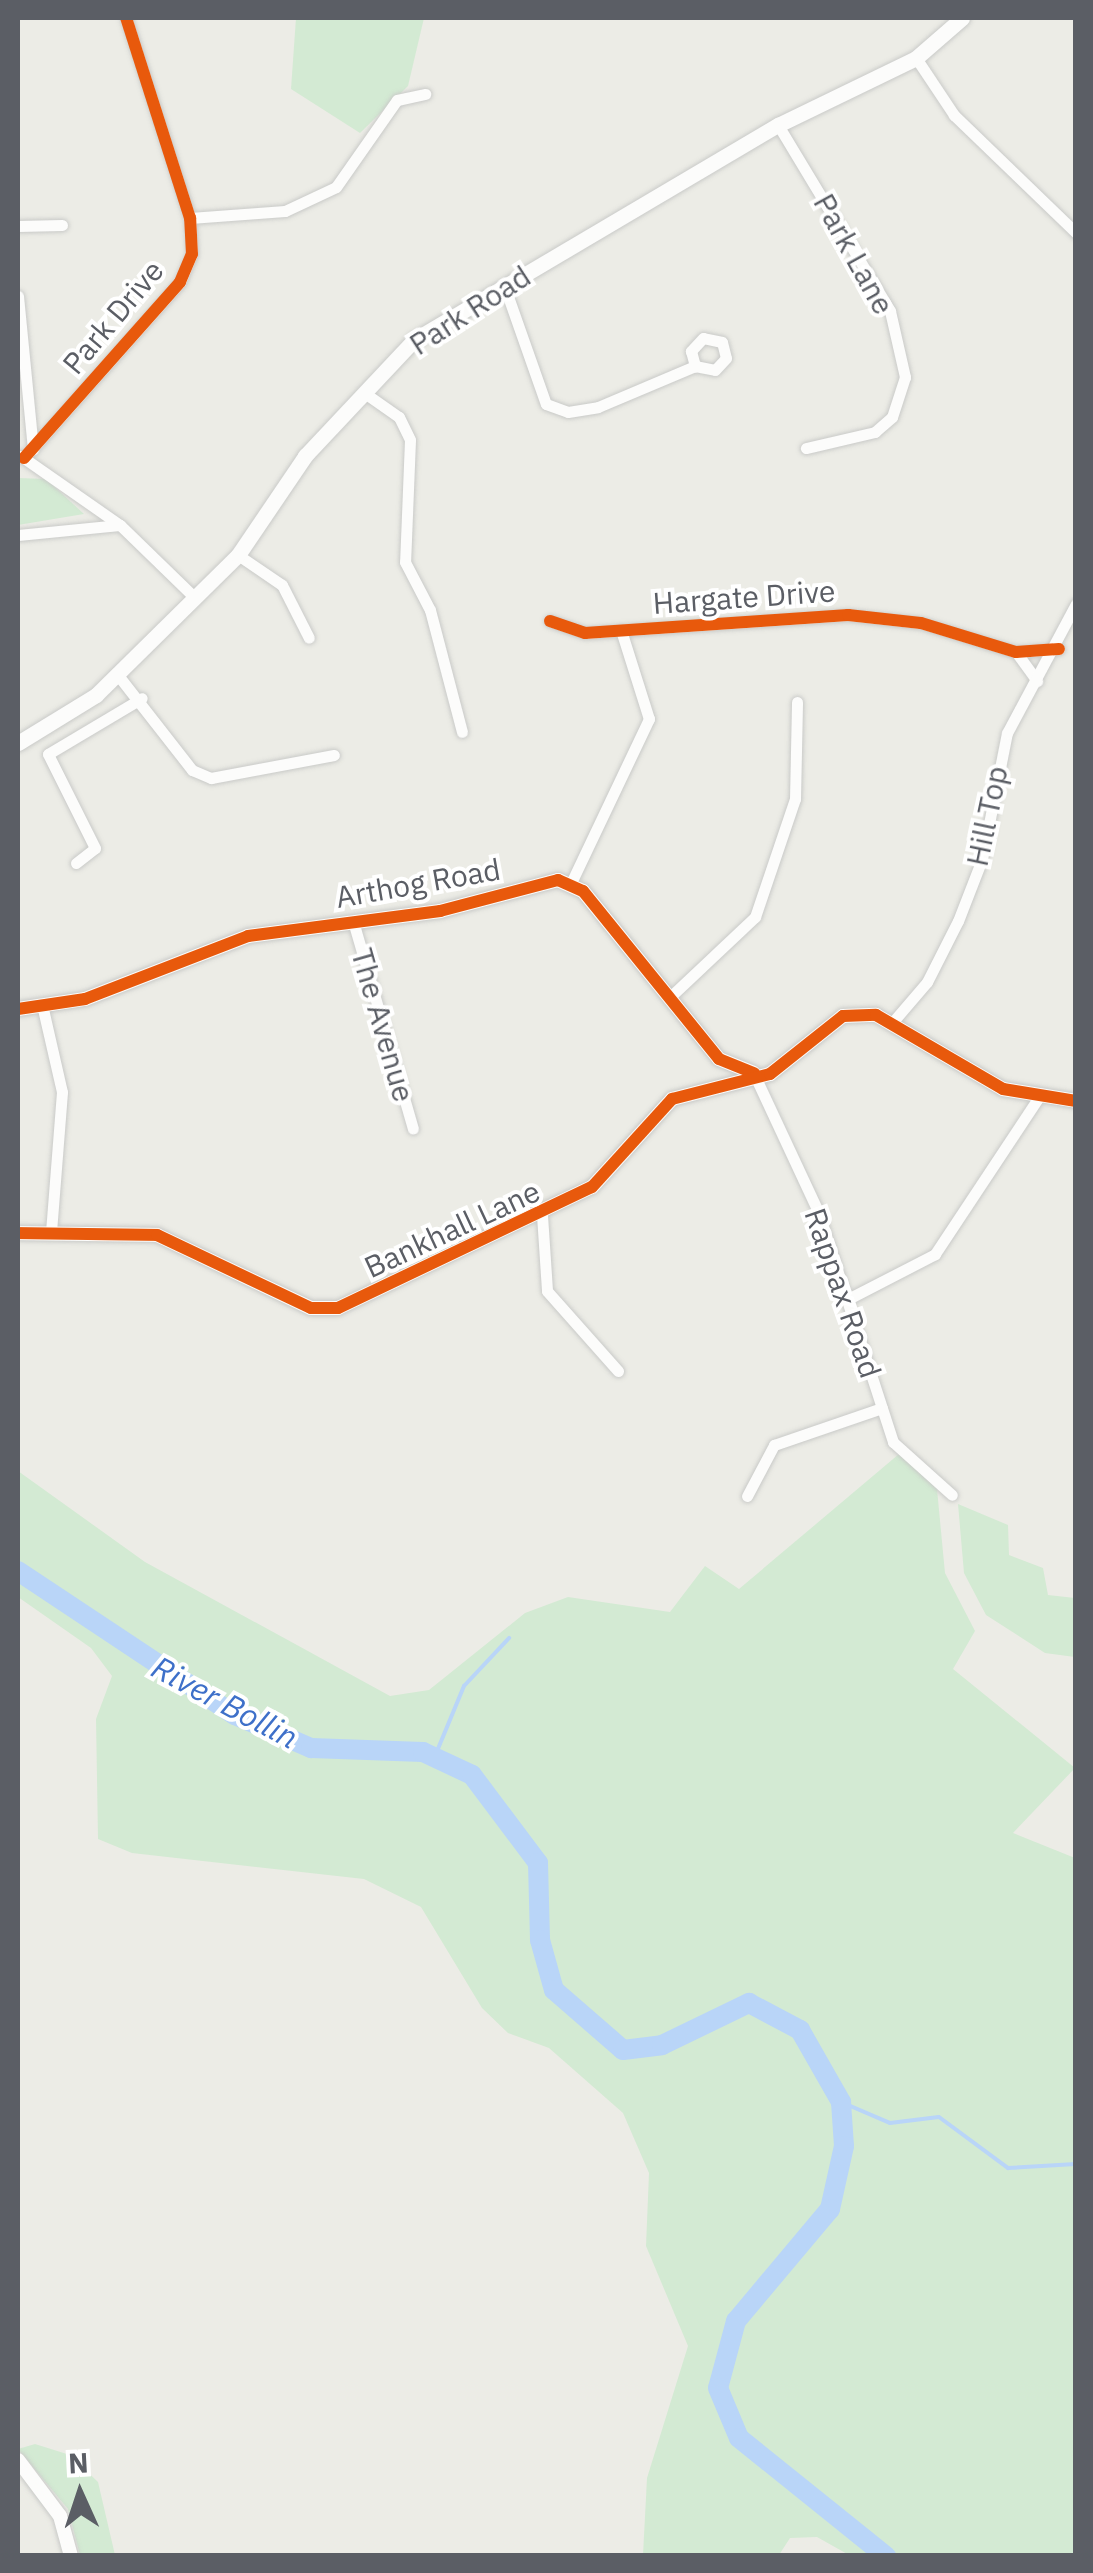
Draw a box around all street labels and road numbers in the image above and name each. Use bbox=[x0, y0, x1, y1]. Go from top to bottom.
street label: Park Lane bbox=[806, 187, 902, 321]
street label: Park Drive bbox=[55, 253, 171, 381]
street label: Park Road bbox=[403, 258, 537, 362]
street label: Hargate Drive bbox=[652, 573, 836, 621]
street label: Hill Top bbox=[959, 763, 1015, 869]
street label: Arthog Road bbox=[333, 851, 503, 915]
street label: The Avenue bbox=[344, 944, 422, 1106]
street label: Bankhall Lane bbox=[359, 1173, 545, 1285]
street label: Rappax Road bbox=[797, 1203, 889, 1383]

